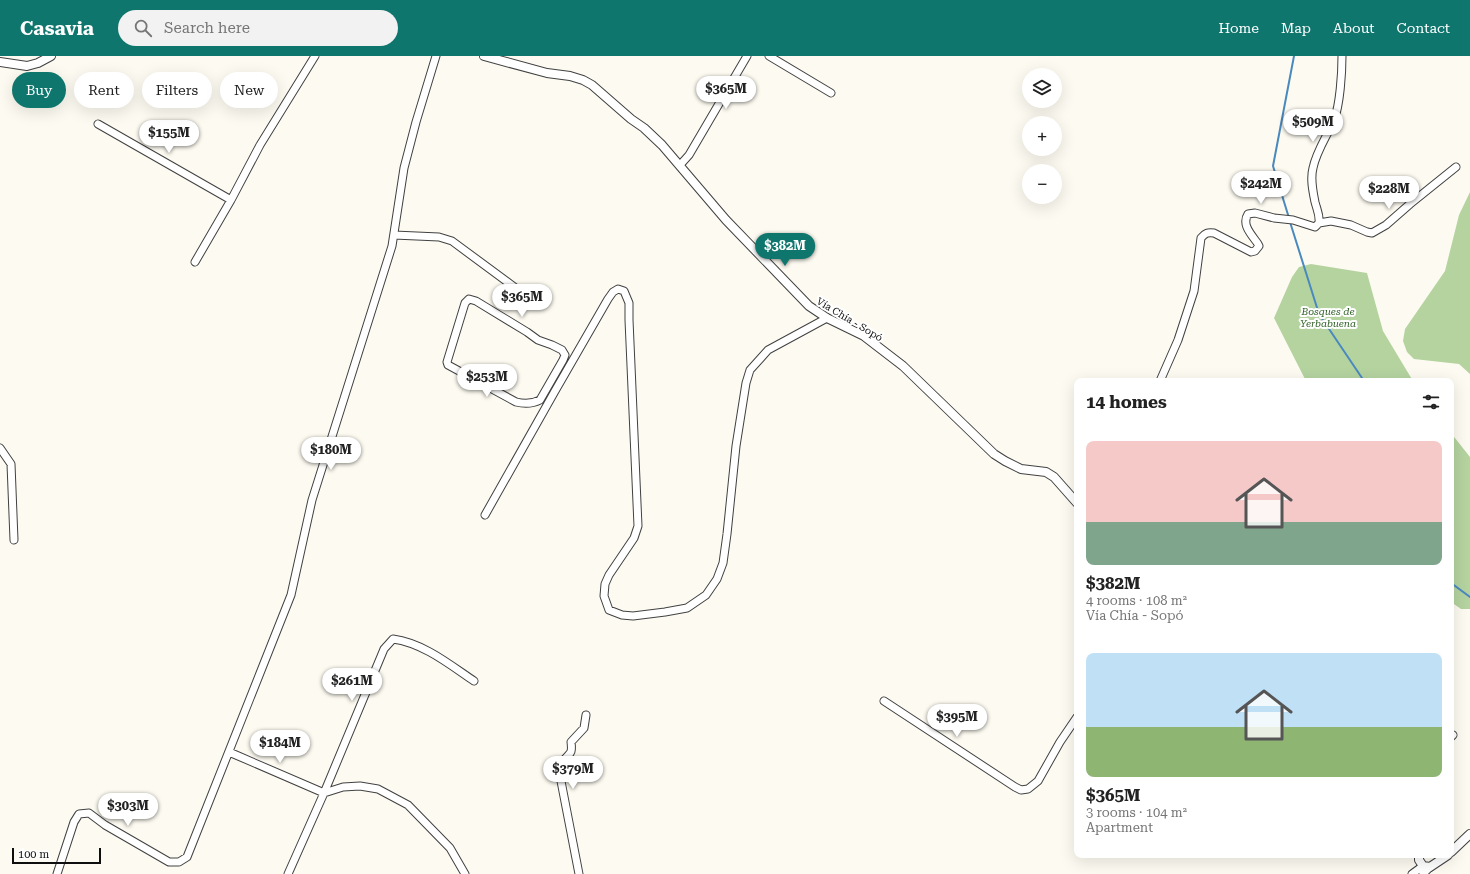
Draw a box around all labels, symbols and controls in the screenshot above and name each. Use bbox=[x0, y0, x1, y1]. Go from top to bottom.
search box bbox=[118, 10, 398, 46]
text: Casavia bbox=[20, 17, 94, 40]
icon: search bbox=[132, 17, 154, 39]
text: Search here bbox=[164, 19, 250, 37]
text: Home bbox=[1218, 20, 1259, 36]
text: Map bbox=[1281, 20, 1311, 36]
text: About bbox=[1333, 20, 1375, 36]
text: Contact bbox=[1397, 20, 1450, 36]
map controls bbox=[1022, 68, 1062, 204]
button: layers bbox=[1022, 68, 1062, 108]
chip: Buy bbox=[12, 72, 66, 108]
chip: Rent bbox=[74, 72, 134, 108]
chip: Filters bbox=[142, 72, 212, 108]
chip: New bbox=[220, 72, 278, 108]
pin: $365M bbox=[698, 76, 754, 110]
text: $365M bbox=[705, 81, 747, 96]
pin: $509M bbox=[1285, 109, 1341, 143]
text: $509M bbox=[1292, 114, 1334, 129]
button: + bbox=[1022, 116, 1062, 156]
pin: $155M bbox=[141, 120, 197, 154]
text: $155M bbox=[148, 125, 190, 140]
button: − bbox=[1022, 164, 1062, 204]
pin: $242M bbox=[1233, 171, 1289, 205]
text: $242M bbox=[1240, 176, 1282, 191]
pin: $228M bbox=[1361, 176, 1417, 210]
text: $228M bbox=[1368, 181, 1410, 196]
pin: $382M bbox=[757, 233, 813, 267]
text: $382M bbox=[764, 238, 806, 253]
pin: $365M bbox=[494, 284, 550, 318]
text: $365M bbox=[501, 289, 543, 304]
street label: Vía Chía - Sopó bbox=[815, 295, 885, 343]
park label: Bosques de Yerbabuena bbox=[1300, 306, 1356, 329]
pin: $253M bbox=[459, 364, 515, 398]
text: $253M bbox=[466, 369, 508, 384]
icon: filters bbox=[1420, 391, 1442, 413]
text: 14 homes bbox=[1086, 392, 1167, 412]
pin: $180M bbox=[303, 437, 359, 471]
text: $180M bbox=[310, 442, 352, 457]
icon: home bbox=[1228, 467, 1300, 539]
text: $382M bbox=[1086, 573, 1141, 593]
text: 4 rooms · 108 m² bbox=[1086, 593, 1187, 608]
text: Vía Chía - Sopó bbox=[1086, 608, 1184, 623]
pin: $261M bbox=[324, 668, 380, 702]
text: $261M bbox=[331, 673, 373, 688]
icon: home bbox=[1228, 679, 1300, 751]
pin: $395M bbox=[929, 704, 985, 738]
text: $395M bbox=[936, 709, 978, 724]
pin: $184M bbox=[252, 730, 308, 764]
text: $184M bbox=[259, 735, 301, 750]
pin: $379M bbox=[545, 756, 601, 790]
text: $379M bbox=[552, 761, 594, 776]
text: $365M bbox=[1086, 785, 1141, 805]
pin: $303M bbox=[100, 793, 156, 827]
text: $303M bbox=[107, 798, 149, 813]
text: 3 rooms · 104 m² bbox=[1086, 805, 1187, 820]
text: Apartment bbox=[1086, 820, 1153, 835]
scale bar bbox=[12, 846, 101, 865]
text: 100 m bbox=[18, 848, 49, 861]

